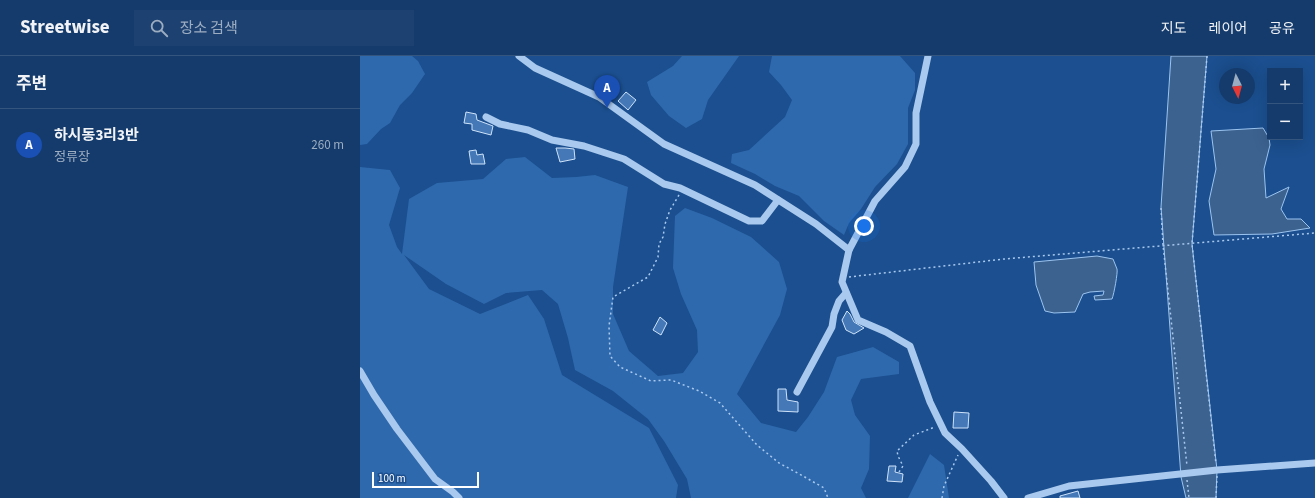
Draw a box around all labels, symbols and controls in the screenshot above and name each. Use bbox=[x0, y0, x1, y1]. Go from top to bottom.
search box bbox=[134, 10, 414, 46]
text: Streetwise bbox=[20, 14, 110, 41]
icon: search bbox=[148, 17, 170, 39]
text: 장소 검색 bbox=[180, 18, 238, 39]
text: 지도 bbox=[1161, 19, 1187, 39]
text: 레이어 bbox=[1209, 19, 1247, 39]
text: 공유 bbox=[1269, 19, 1295, 39]
north arrow bbox=[1219, 68, 1255, 104]
map controls bbox=[1267, 68, 1303, 140]
button: + bbox=[1267, 68, 1303, 104]
text: 주변 bbox=[16, 72, 47, 96]
pin: A bbox=[594, 75, 620, 108]
button: − bbox=[1267, 104, 1303, 140]
text: 하시동3리3반 bbox=[54, 125, 139, 146]
text: A bbox=[25, 136, 33, 154]
text: 260 m bbox=[311, 136, 344, 154]
text: 정류장 bbox=[54, 148, 90, 166]
your location bbox=[854, 216, 874, 236]
scale bar bbox=[372, 470, 479, 489]
text: 100 m bbox=[378, 471, 406, 486]

